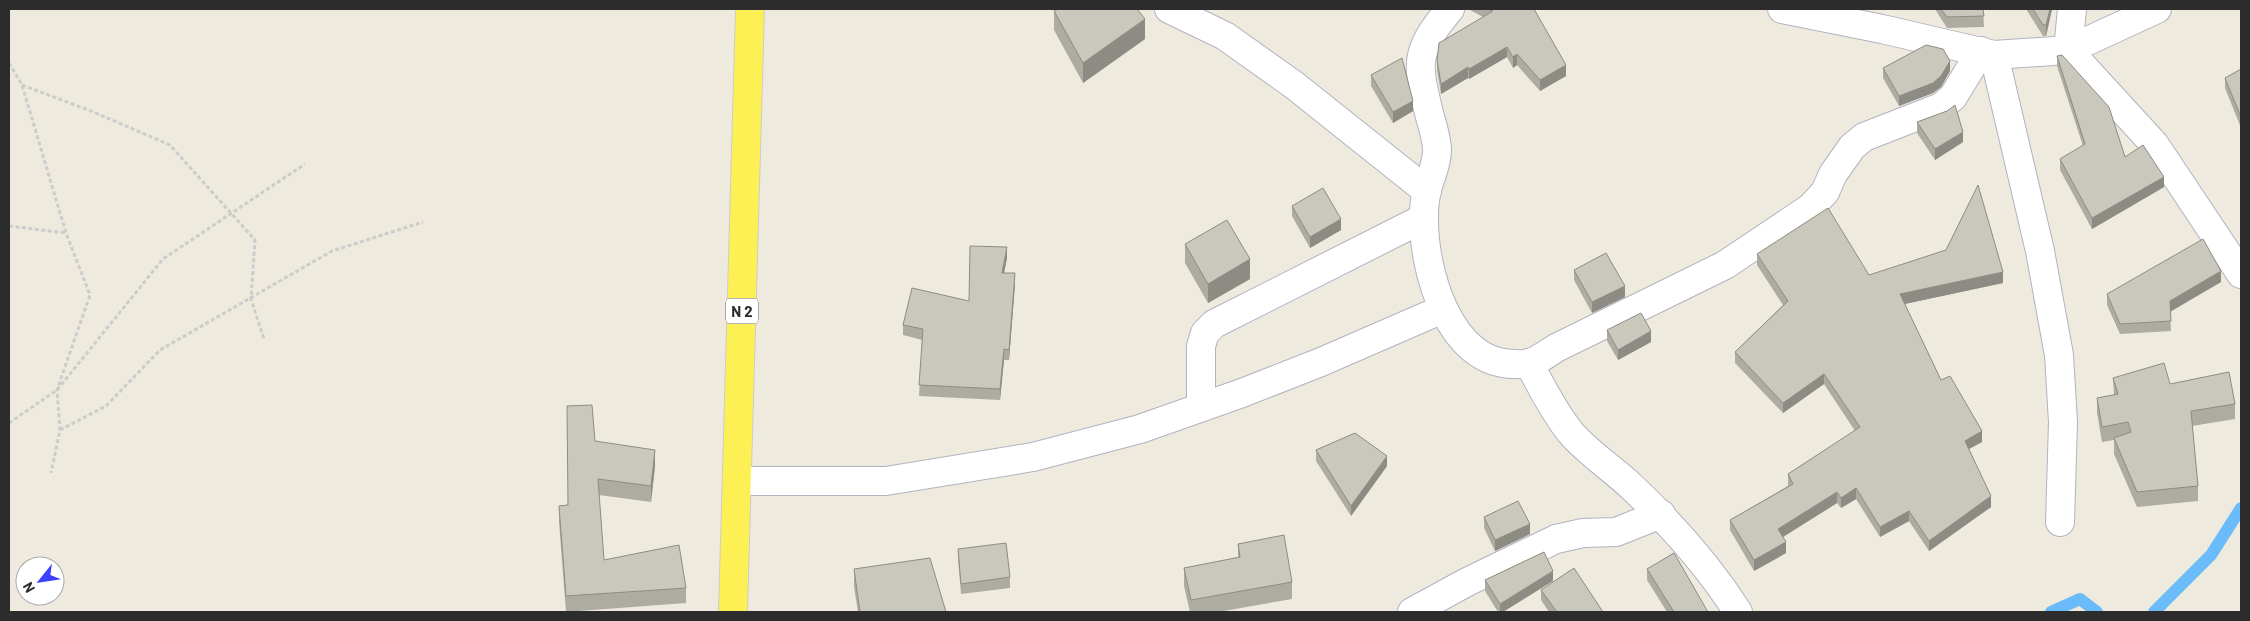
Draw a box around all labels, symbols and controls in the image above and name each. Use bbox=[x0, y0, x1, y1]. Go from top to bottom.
road number: N 2 bbox=[726, 298, 758, 324]
north arrow bbox=[15, 556, 65, 606]
text: N bbox=[19, 579, 38, 596]

